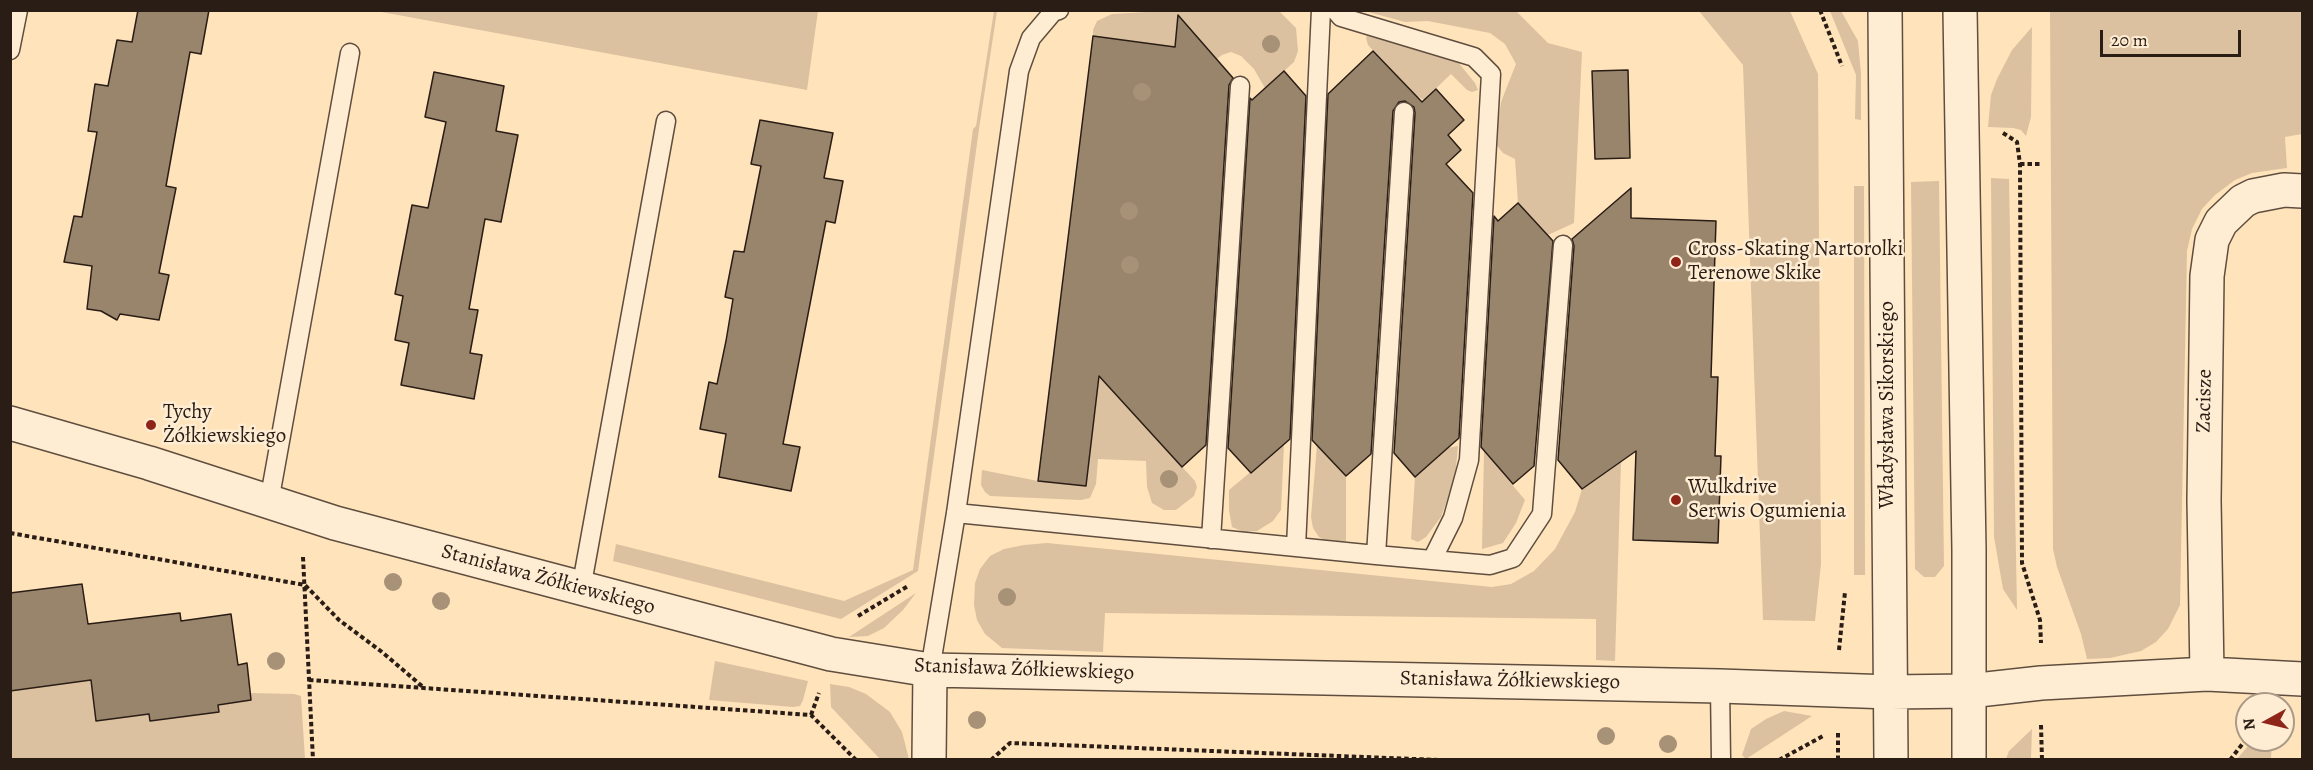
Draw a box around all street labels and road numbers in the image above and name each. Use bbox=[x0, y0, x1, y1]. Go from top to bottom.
street label: Władysława Sikorskiego bbox=[1875, 301, 1901, 509]
street label: Zacisze bbox=[2192, 369, 2218, 433]
street label: Stanisława Żółkiewskiego bbox=[438, 539, 658, 621]
street label: Stanisława Żółkiewskiego bbox=[913, 654, 1135, 686]
street label: Stanisława Żółkiewskiego bbox=[1400, 666, 1620, 696]

